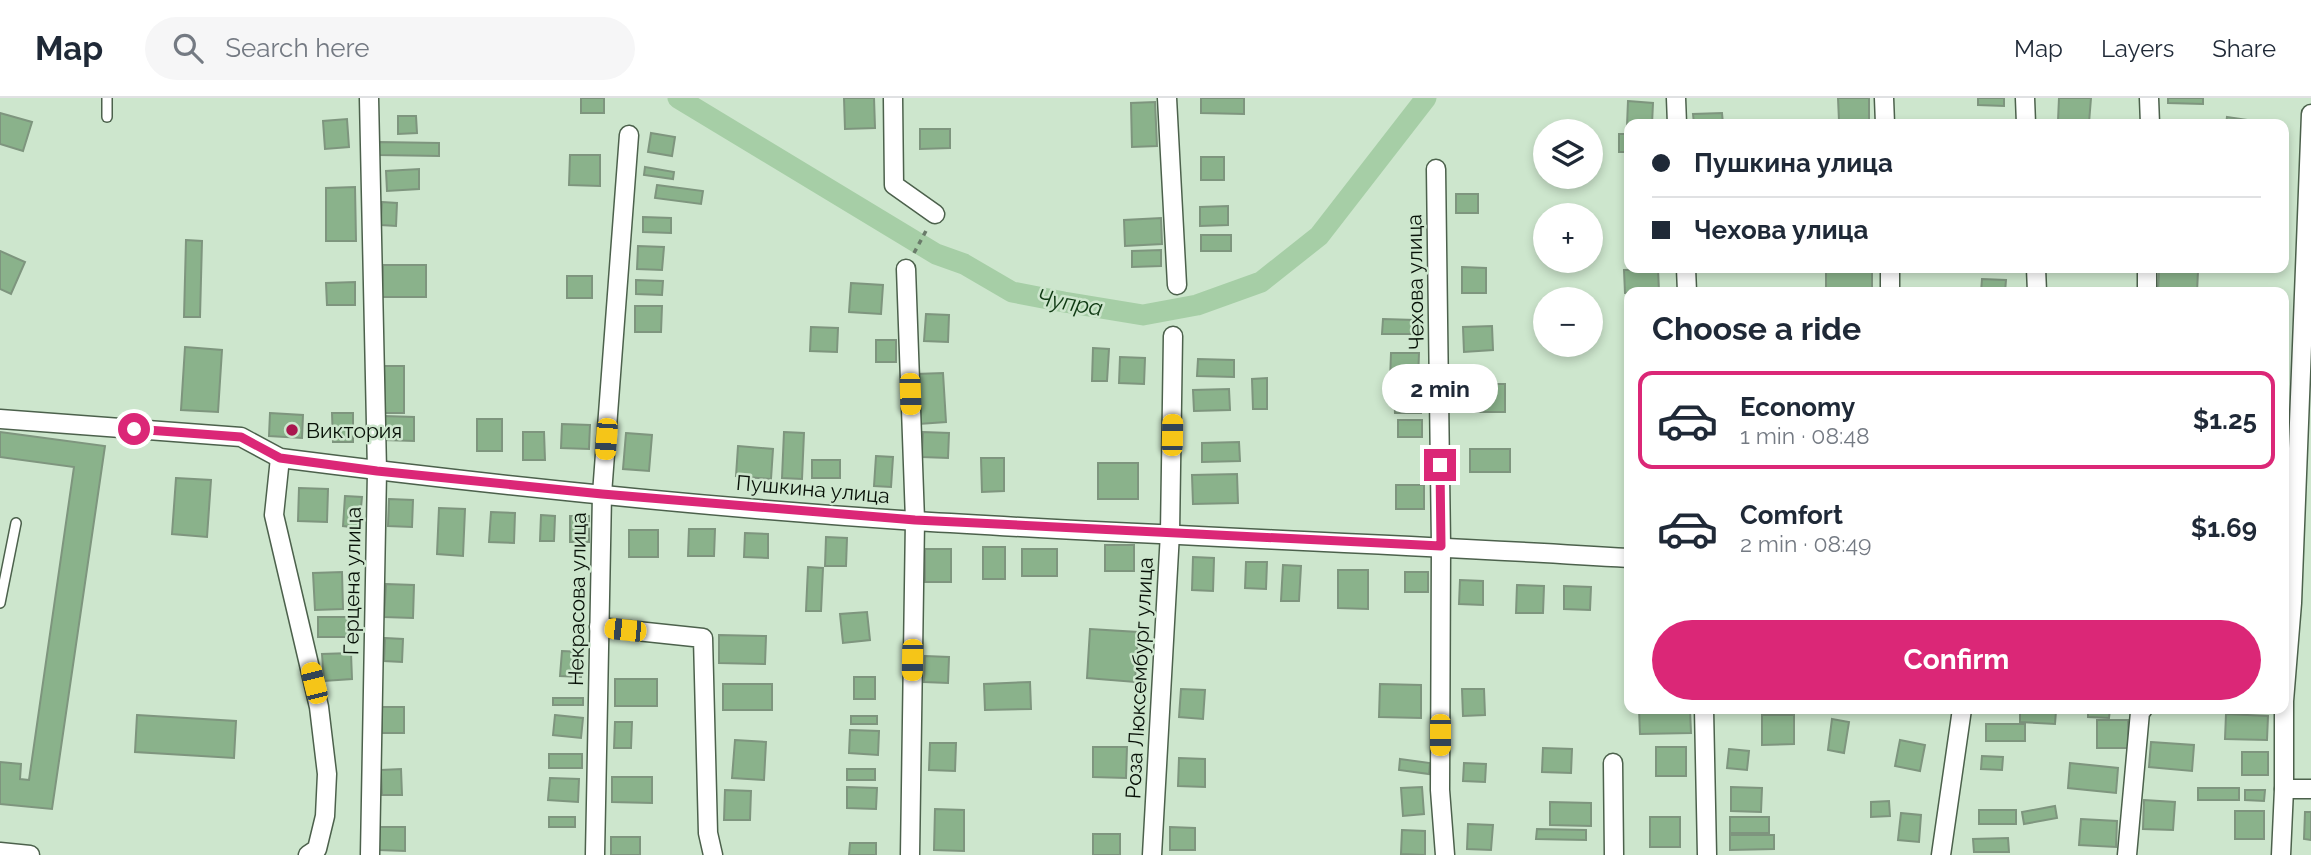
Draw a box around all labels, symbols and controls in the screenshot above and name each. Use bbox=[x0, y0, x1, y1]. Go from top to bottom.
search box bbox=[145, 17, 635, 80]
text: Map bbox=[35, 29, 103, 68]
icon: search bbox=[169, 29, 207, 67]
text: Search here bbox=[225, 33, 370, 63]
text: Map bbox=[2014, 34, 2063, 63]
text: Layers bbox=[2101, 34, 2174, 63]
text: Share bbox=[2212, 34, 2276, 63]
map controls bbox=[1533, 119, 1603, 357]
button: layers bbox=[1533, 119, 1603, 189]
text: Пушкина улица bbox=[1694, 148, 1893, 178]
button: + bbox=[1533, 203, 1603, 273]
street label: Чехова улица bbox=[1401, 214, 1429, 350]
text: Чехова улица bbox=[1694, 215, 1868, 245]
water label: Чупра bbox=[1035, 283, 1105, 321]
button: − bbox=[1533, 287, 1603, 357]
text: Choose a ride bbox=[1652, 310, 1861, 347]
callout: 2 min bbox=[1382, 364, 1498, 412]
car bbox=[899, 373, 922, 415]
text: 2 min bbox=[1410, 375, 1470, 402]
icon: car bbox=[1656, 389, 1719, 452]
text: Economy bbox=[1740, 392, 1855, 422]
text: $1.25 bbox=[2193, 405, 2257, 435]
route start bbox=[118, 413, 150, 445]
car bbox=[1162, 414, 1183, 456]
car bbox=[595, 417, 618, 461]
place label: Виктория bbox=[306, 418, 402, 443]
marker: Виктория bbox=[284, 422, 300, 438]
text: 1 min · 08:48 bbox=[1740, 422, 1870, 449]
route end bbox=[1424, 449, 1456, 481]
street label: Пушкина улица bbox=[735, 470, 891, 508]
icon: car bbox=[1656, 497, 1719, 560]
text: Comfort bbox=[1740, 500, 1843, 530]
street label: Герцена улица bbox=[338, 507, 366, 655]
street label: Некрасова улица bbox=[563, 512, 591, 686]
text: $1.69 bbox=[2191, 513, 2257, 543]
text: 2 min · 08:49 bbox=[1740, 530, 1872, 557]
street label: Роза Люксембург улица bbox=[1120, 557, 1158, 799]
car bbox=[604, 617, 647, 643]
button: Confirm bbox=[1652, 620, 2261, 700]
car bbox=[902, 639, 923, 681]
car bbox=[299, 660, 330, 706]
car bbox=[1430, 714, 1451, 756]

